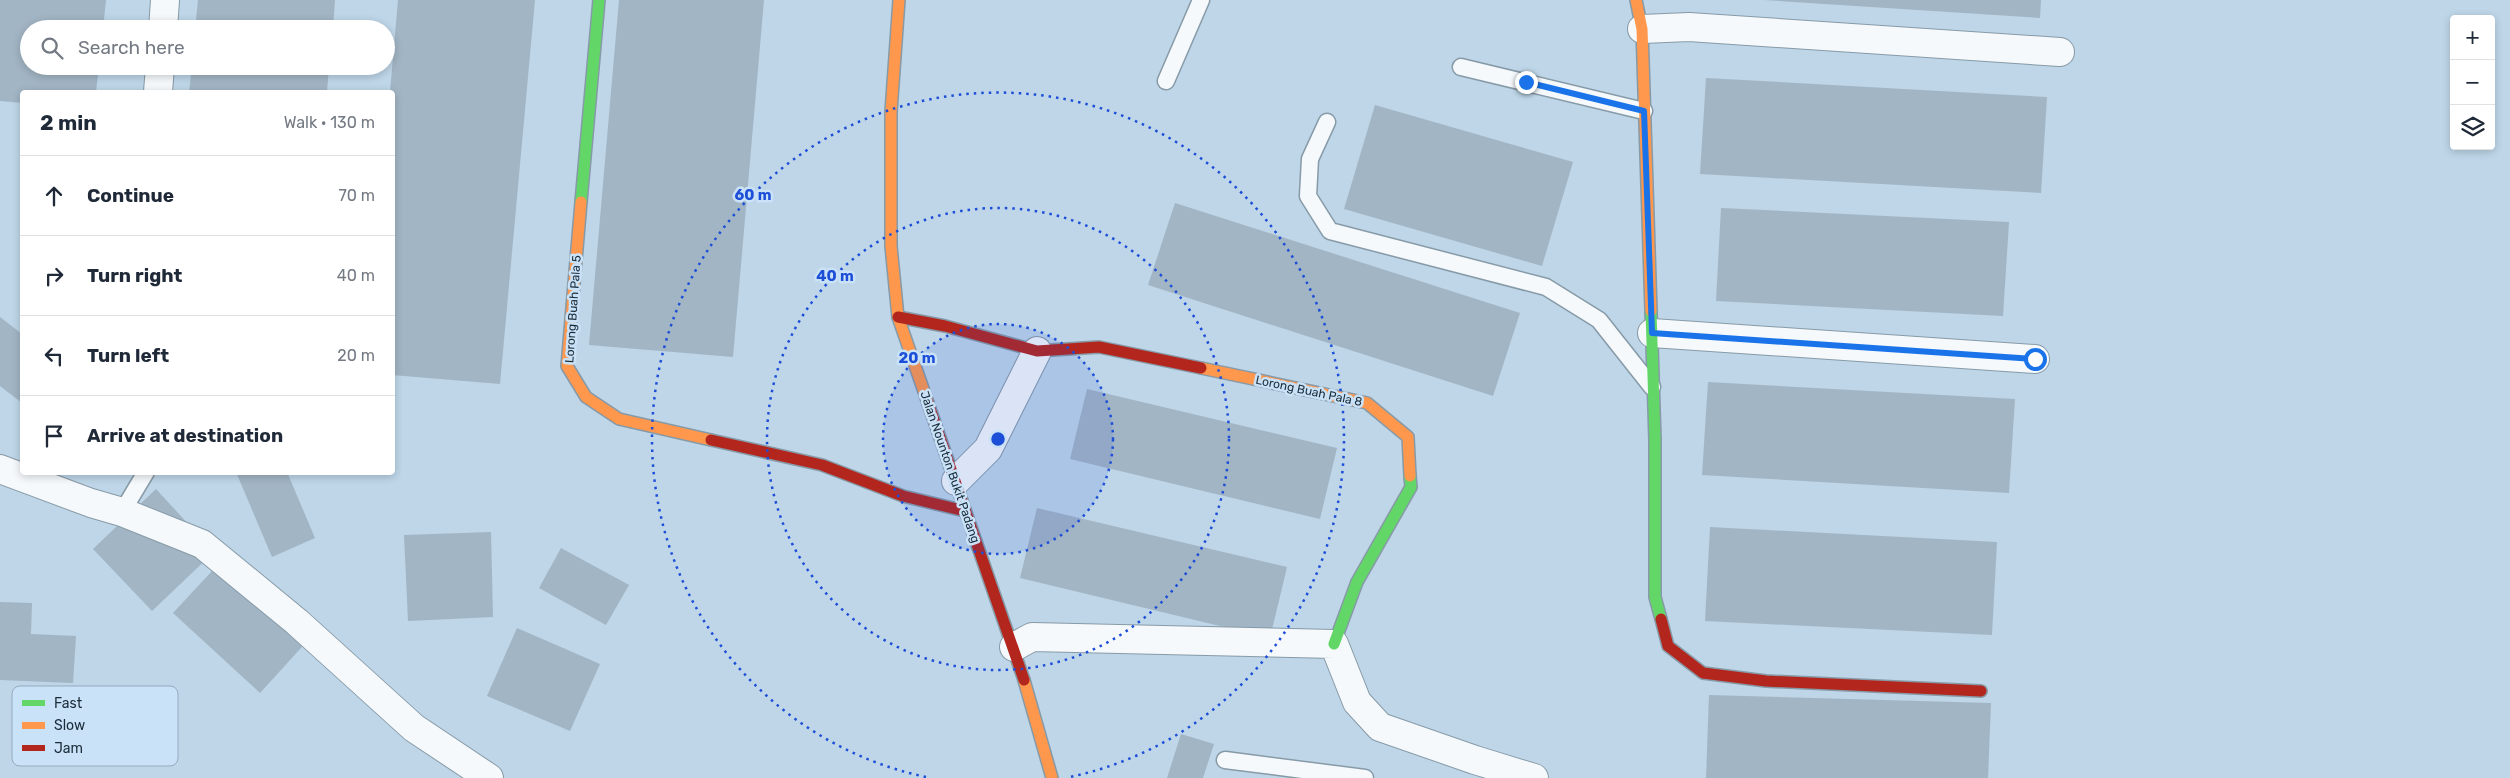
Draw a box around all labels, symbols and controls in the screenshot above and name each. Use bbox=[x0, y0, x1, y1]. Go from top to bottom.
map controls bbox=[2450, 15, 2495, 150]
button: + bbox=[2450, 15, 2495, 60]
search box bbox=[20, 20, 395, 75]
icon: search bbox=[38, 34, 66, 62]
text: Search here bbox=[78, 36, 185, 59]
button: − bbox=[2450, 60, 2495, 105]
route end bbox=[1515, 71, 1538, 94]
button: layers bbox=[2450, 105, 2495, 150]
text: 2 min bbox=[40, 110, 97, 135]
text: Walk · 130 m bbox=[284, 113, 375, 132]
icon: ahead bbox=[40, 182, 68, 210]
text: Continue bbox=[87, 184, 174, 207]
text: 70 m bbox=[338, 186, 375, 205]
text: 60 m bbox=[735, 186, 771, 204]
street label: Lorong Buah Pala 5 bbox=[562, 255, 584, 363]
icon: right bbox=[40, 262, 68, 290]
text: Turn right bbox=[87, 264, 182, 287]
text: 40 m bbox=[337, 266, 375, 285]
text: 40 m bbox=[816, 267, 854, 285]
icon: left bbox=[40, 342, 68, 370]
text: Turn left bbox=[87, 344, 169, 367]
text: 20 m bbox=[337, 346, 375, 365]
route start bbox=[2024, 348, 2047, 371]
text: 20 m bbox=[899, 349, 935, 367]
street label: Lorong Buah Pala 8 bbox=[1254, 373, 1364, 409]
street label: Jalan Nounton Bukit Padang bbox=[917, 389, 983, 545]
icon: arrive bbox=[40, 422, 68, 450]
text: Arrive at destination bbox=[87, 424, 283, 447]
centre of rings bbox=[989, 430, 1007, 448]
legend bbox=[12, 686, 178, 766]
text: Fast bbox=[54, 695, 83, 712]
text: Slow bbox=[54, 717, 85, 734]
text: Jam bbox=[54, 740, 83, 757]

